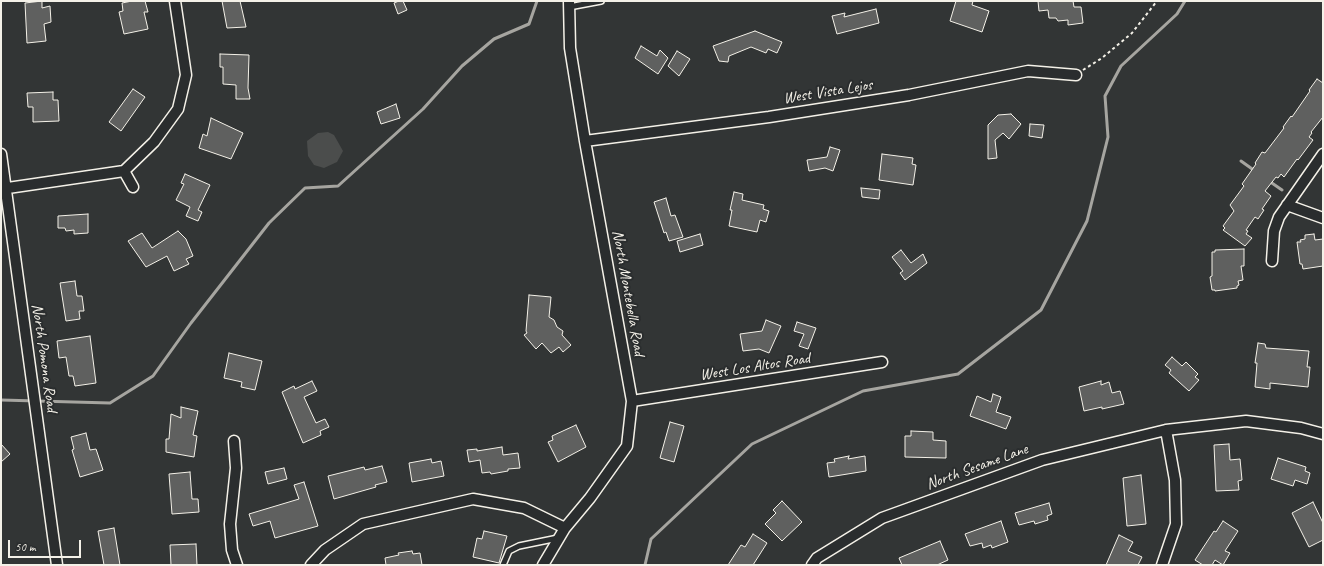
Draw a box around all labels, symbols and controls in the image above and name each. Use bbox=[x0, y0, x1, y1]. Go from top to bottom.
street label: West Vista Lejos bbox=[782, 75, 874, 109]
street label: North Montebella Road bbox=[607, 229, 649, 357]
street label: North Pomona Road bbox=[27, 303, 61, 413]
street label: West Los Altos Road bbox=[699, 349, 811, 385]
street label: North Sesame Lane bbox=[923, 440, 1031, 494]
scale bar bbox=[10, 532, 83, 558]
text: 50 m bbox=[15, 539, 35, 555]

